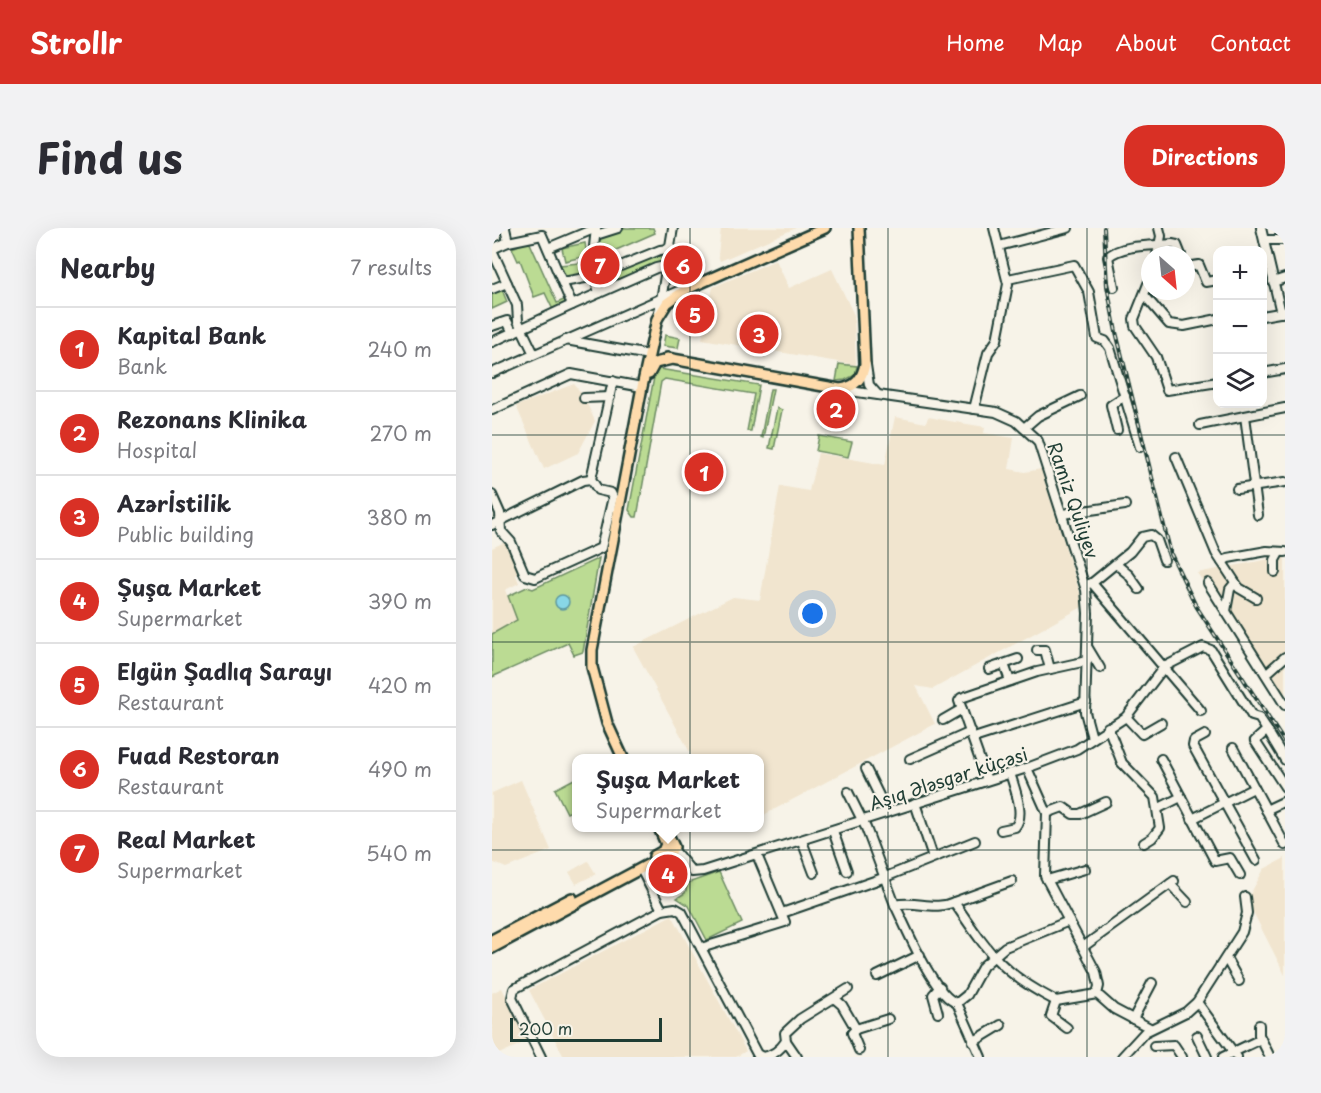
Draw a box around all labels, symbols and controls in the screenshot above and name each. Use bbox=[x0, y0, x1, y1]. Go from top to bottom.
text: Strollr bbox=[30, 21, 122, 64]
text: Home bbox=[946, 26, 1005, 58]
text: Map bbox=[1038, 26, 1083, 58]
text: About bbox=[1116, 26, 1177, 58]
text: Contact bbox=[1210, 26, 1291, 58]
text: Find us bbox=[36, 125, 183, 188]
button: Directions bbox=[1124, 125, 1285, 187]
pin: 7 bbox=[580, 243, 620, 288]
pin: 6 bbox=[664, 243, 702, 288]
north arrow bbox=[1141, 246, 1195, 300]
map controls bbox=[1213, 246, 1267, 408]
button: + bbox=[1213, 246, 1267, 300]
text: Nearby bbox=[60, 248, 155, 287]
text: 7 results bbox=[350, 252, 432, 282]
pin: 5 bbox=[676, 292, 714, 337]
button: − bbox=[1213, 300, 1267, 354]
pin: 3 bbox=[740, 312, 778, 356]
text: Kapital Bank bbox=[117, 318, 266, 351]
text: 1 bbox=[75, 334, 84, 364]
text: 240 m bbox=[367, 334, 432, 364]
text: Bank bbox=[117, 351, 167, 381]
button: layers bbox=[1213, 354, 1267, 408]
pin: 2 bbox=[816, 386, 856, 432]
text: Rezonans Klinika bbox=[117, 402, 307, 435]
text: 2 bbox=[72, 418, 87, 448]
text: 270 m bbox=[369, 418, 432, 448]
text: Hospital bbox=[117, 435, 197, 465]
street label: Ramiz Quliyev bbox=[1041, 438, 1107, 562]
pin: 1 bbox=[684, 450, 724, 494]
text: Azərİstilik bbox=[117, 486, 231, 519]
text: 3 bbox=[73, 502, 86, 532]
text: 380 m bbox=[366, 502, 432, 532]
text: Public building bbox=[117, 519, 254, 549]
text: Şuşa Market bbox=[117, 570, 261, 603]
text: 4 bbox=[73, 586, 86, 616]
text: 390 m bbox=[368, 586, 432, 616]
your location bbox=[798, 599, 827, 628]
text: Supermarket bbox=[117, 603, 243, 633]
text: Elgün Şadlıq Sarayı bbox=[117, 654, 332, 687]
text: 5 bbox=[73, 670, 86, 700]
text: 420 m bbox=[368, 670, 432, 700]
text: Restaurant bbox=[117, 687, 224, 717]
text: Fuad Restoran bbox=[117, 738, 280, 771]
street label: Aşıq Ələsgər küçəsi bbox=[865, 740, 1031, 816]
text: 6 bbox=[72, 754, 87, 784]
text: 490 m bbox=[368, 754, 432, 784]
popup bbox=[572, 754, 764, 832]
text: Şuşa Market bbox=[596, 762, 740, 795]
text: Restaurant bbox=[117, 771, 224, 801]
text: Supermarket bbox=[596, 795, 721, 825]
text: Real Market bbox=[117, 822, 255, 855]
text: 7 bbox=[74, 838, 85, 868]
text: 540 m bbox=[366, 838, 432, 868]
pin: 4 bbox=[648, 852, 687, 896]
text: Supermarket bbox=[117, 855, 243, 885]
scale bar bbox=[510, 1015, 662, 1042]
text: 200 m bbox=[519, 1016, 572, 1040]

